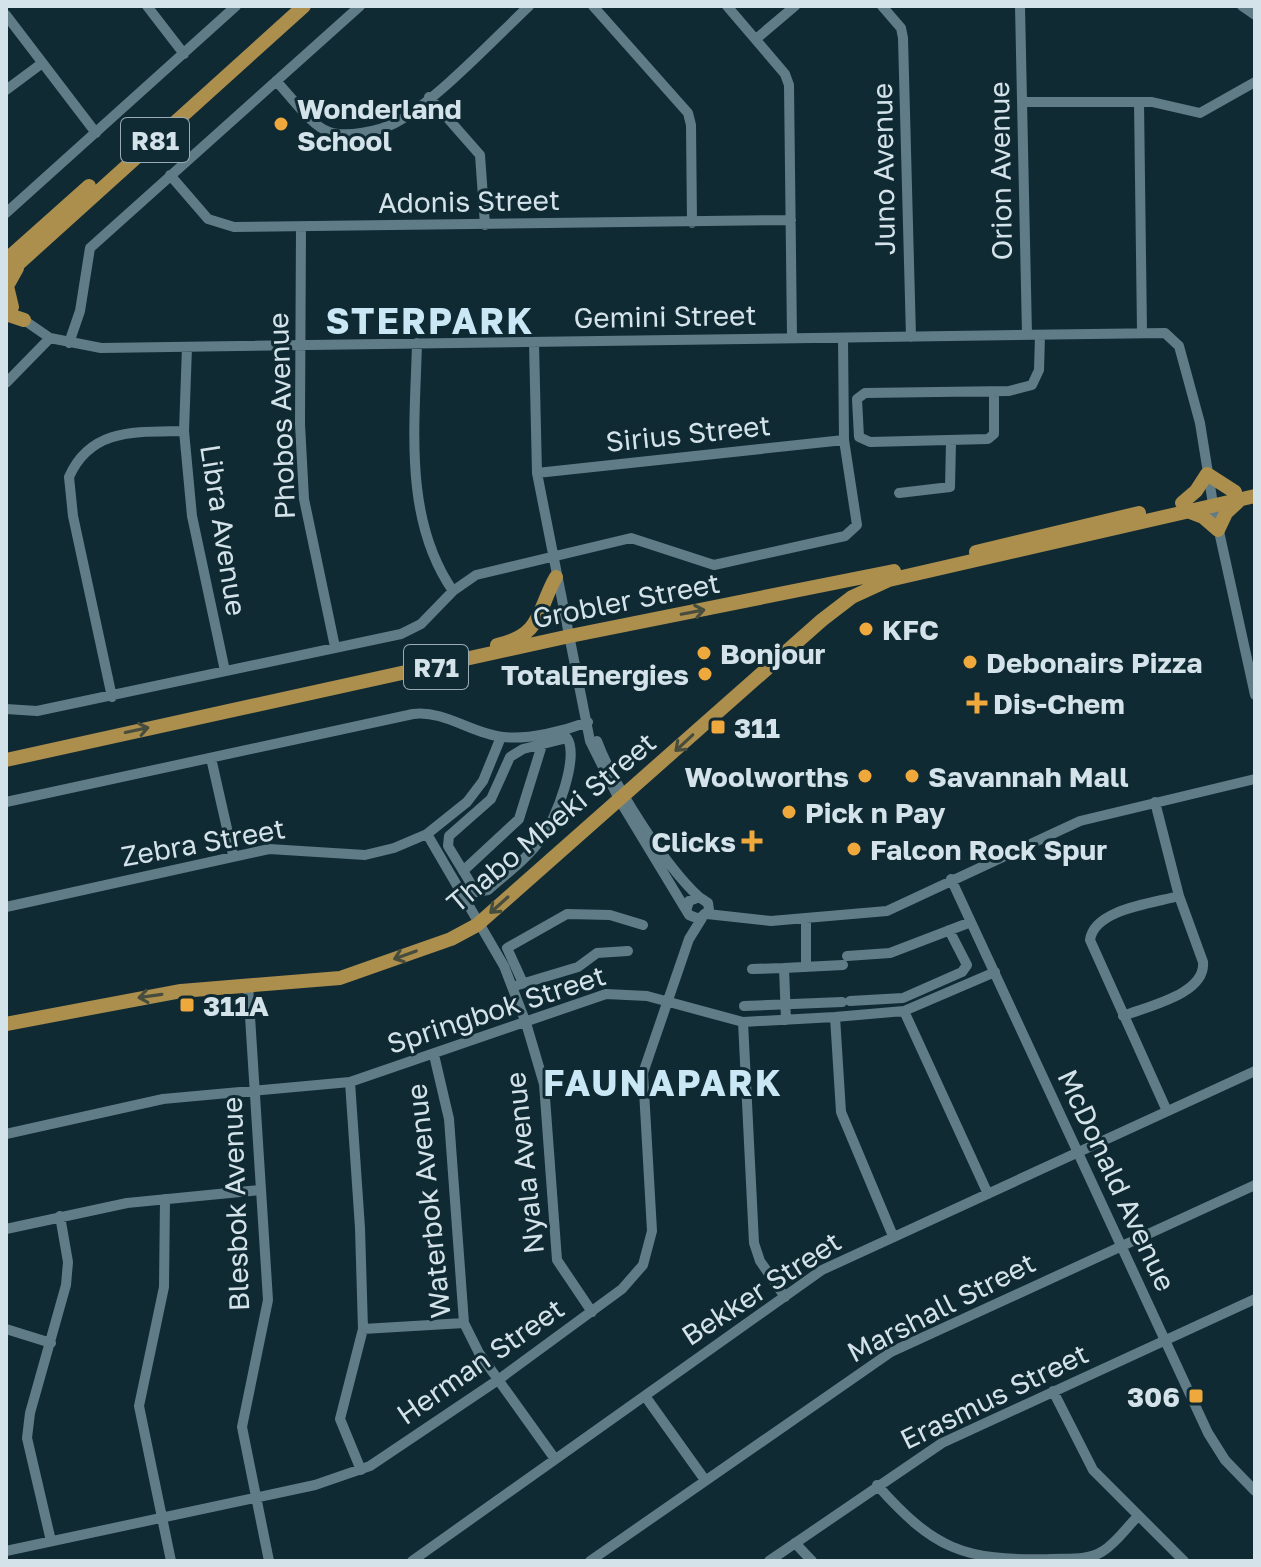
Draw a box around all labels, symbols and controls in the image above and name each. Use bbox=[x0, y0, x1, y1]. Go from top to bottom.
street label: Orion Avenue bbox=[982, 81, 1018, 261]
street label: Juno Avenue bbox=[865, 83, 901, 255]
place label: Wonderland School bbox=[297, 92, 462, 157]
marker: Wonderland School bbox=[272, 115, 290, 133]
road number: R81 bbox=[121, 118, 189, 162]
street label: Adonis Street bbox=[378, 183, 560, 219]
street label: Gemini Street bbox=[573, 298, 757, 334]
district label: STERPARK bbox=[326, 299, 534, 342]
street label: Phobos Avenue bbox=[261, 312, 301, 520]
street label: Sirius Street bbox=[604, 408, 772, 458]
street label: Libra Avenue bbox=[194, 442, 254, 618]
street label: Grobler Street bbox=[530, 566, 722, 634]
one-way arrow bbox=[680, 604, 705, 619]
place label: KFC bbox=[882, 613, 939, 646]
marker: KFC bbox=[857, 620, 875, 638]
place label: Bonjour bbox=[720, 637, 826, 670]
marker: Bonjour bbox=[695, 644, 713, 662]
road number: R71 bbox=[404, 645, 468, 689]
place label: Debonairs Pizza bbox=[986, 646, 1203, 679]
marker: Debonairs Pizza bbox=[961, 653, 979, 671]
place label: TotalEnergies bbox=[501, 658, 689, 691]
marker: TotalEnergies bbox=[696, 665, 714, 683]
place label: Dis-Chem bbox=[993, 687, 1125, 720]
marker: Dis-Chem bbox=[968, 694, 986, 712]
place label: 311 bbox=[734, 711, 780, 744]
marker: 311 bbox=[709, 718, 727, 736]
one-way arrow bbox=[124, 722, 150, 737]
street label: Thabo Mbeki Street bbox=[440, 725, 662, 919]
one-way arrow bbox=[675, 734, 695, 752]
place label: Woolworths bbox=[685, 760, 849, 793]
place label: Savannah Mall bbox=[928, 760, 1129, 793]
marker: Woolworths bbox=[856, 767, 874, 785]
marker: Savannah Mall bbox=[903, 767, 921, 785]
place label: Pick n Pay bbox=[805, 796, 946, 829]
marker: Pick n Pay bbox=[780, 803, 798, 821]
street label: Zebra Street bbox=[118, 811, 288, 873]
place label: Clicks bbox=[651, 825, 736, 858]
marker: Clicks bbox=[743, 832, 761, 850]
place label: Falcon Rock Spur bbox=[870, 833, 1107, 866]
marker: Falcon Rock Spur bbox=[845, 840, 863, 858]
one-way arrow bbox=[489, 895, 509, 914]
one-way arrow bbox=[393, 949, 418, 964]
street label: Springbok Street bbox=[383, 958, 609, 1060]
one-way arrow bbox=[138, 989, 164, 1004]
place label: 311A bbox=[203, 989, 269, 1022]
marker: 311A bbox=[178, 996, 196, 1014]
district label: FAUNAPARK bbox=[543, 1061, 783, 1104]
street label: McDonald Avenue bbox=[1051, 1064, 1183, 1296]
street label: Nyala Avenue bbox=[498, 1070, 550, 1256]
street label: Waterbok Avenue bbox=[399, 1082, 457, 1320]
street label: Blesbok Avenue bbox=[215, 1096, 255, 1312]
street label: Bekker Street bbox=[675, 1224, 847, 1352]
street label: Marshall Street bbox=[842, 1245, 1040, 1369]
street label: Herman Street bbox=[390, 1291, 570, 1431]
street label: Erasmus Street bbox=[895, 1336, 1093, 1456]
place label: 306 bbox=[1127, 1380, 1180, 1413]
marker: 306 bbox=[1187, 1387, 1205, 1405]

